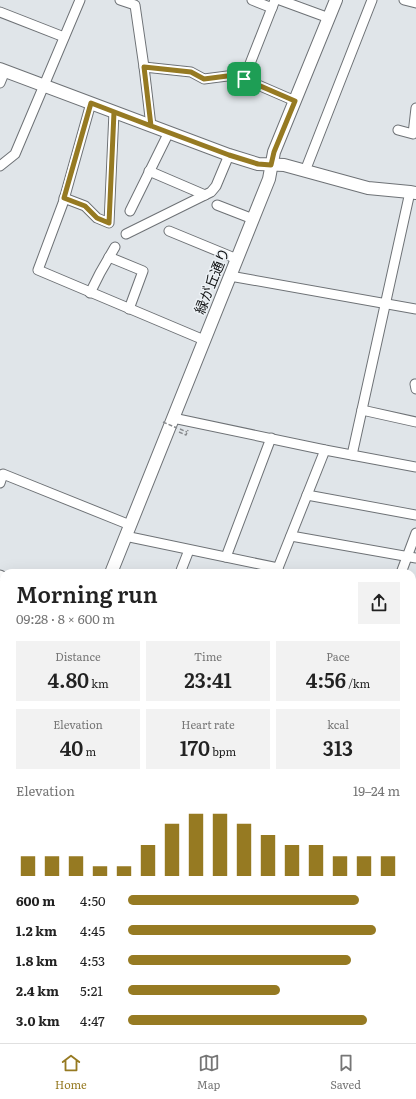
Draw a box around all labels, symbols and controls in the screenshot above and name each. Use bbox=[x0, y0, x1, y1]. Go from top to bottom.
pin bbox=[227, 62, 261, 96]
icon: arrive bbox=[233, 68, 255, 90]
street label: 緑が丘通り bbox=[189, 244, 233, 317]
text: Morning run bbox=[16, 577, 158, 610]
button: share bbox=[358, 582, 400, 624]
text: 09:28 · 8 × 600 m bbox=[16, 609, 115, 628]
text: Distance bbox=[55, 648, 101, 664]
text: Time bbox=[194, 648, 222, 664]
text: Pace bbox=[326, 648, 350, 664]
text: 4.80 bbox=[47, 664, 89, 694]
text: 23:41 bbox=[184, 664, 232, 694]
text: 4:56 bbox=[306, 664, 346, 694]
text: km bbox=[89, 675, 109, 691]
text: /km bbox=[346, 675, 370, 691]
text: Elevation bbox=[53, 716, 103, 732]
text: Heart rate bbox=[181, 716, 235, 732]
text: kcal bbox=[327, 716, 349, 732]
text: 40 bbox=[60, 732, 83, 762]
text: 170 bbox=[180, 732, 210, 762]
text: 313 bbox=[323, 732, 353, 762]
text: m bbox=[83, 743, 96, 759]
text: bpm bbox=[210, 743, 236, 759]
text: Elevation bbox=[16, 781, 75, 800]
text: 19–24 m bbox=[353, 781, 400, 800]
text: 600 m bbox=[16, 891, 55, 910]
text: 4:50 bbox=[80, 891, 106, 910]
text: 1.2 km bbox=[16, 921, 57, 940]
text: 4:45 bbox=[80, 921, 105, 940]
text: 1.8 km bbox=[16, 951, 58, 970]
text: 4:53 bbox=[80, 951, 105, 970]
text: 2.4 km bbox=[16, 981, 59, 1000]
text: 5:21 bbox=[80, 981, 103, 1000]
text: 3.0 km bbox=[16, 1011, 60, 1030]
text: 4:47 bbox=[80, 1011, 105, 1030]
tab: Home bbox=[55, 1052, 87, 1092]
tab: Map bbox=[197, 1052, 220, 1092]
tab: Saved bbox=[330, 1052, 361, 1092]

